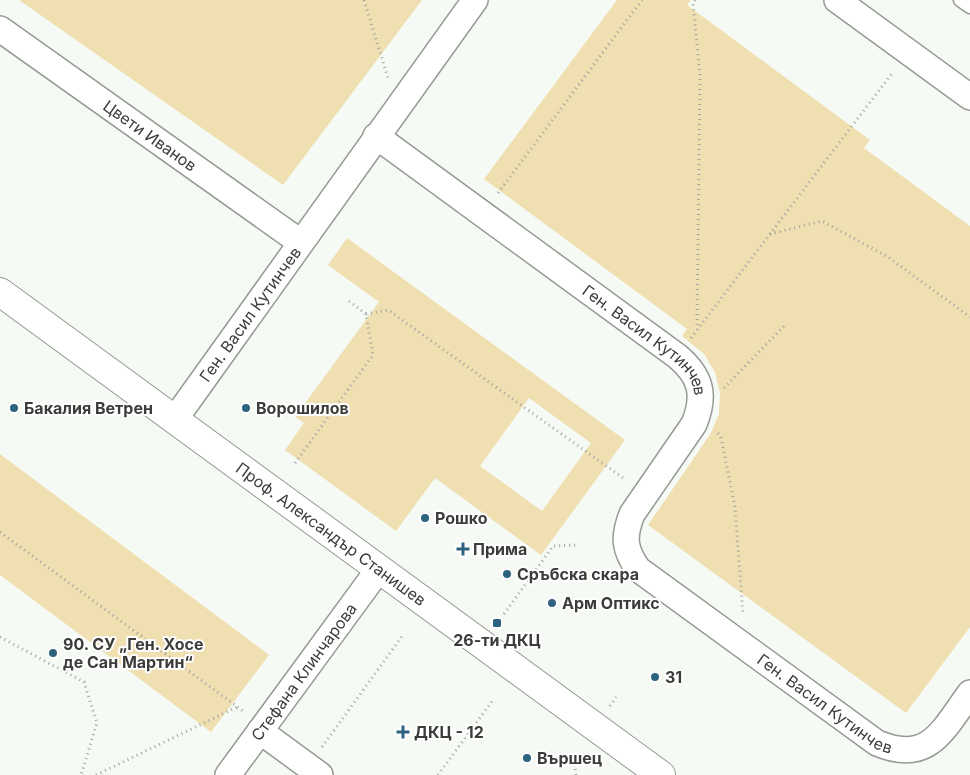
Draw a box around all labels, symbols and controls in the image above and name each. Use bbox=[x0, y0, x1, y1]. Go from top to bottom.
street label: Цвети Иванов bbox=[99, 96, 201, 175]
street label: Ген. Васил Кутинчев bbox=[195, 243, 305, 386]
street label: Ген. Васил Кутинчев bbox=[579, 280, 710, 396]
place label: Бакалия Ветрен bbox=[24, 398, 153, 418]
place label: Ворошилов bbox=[256, 398, 349, 418]
marker: Бакалия Ветрен bbox=[8, 402, 20, 414]
marker: Ворошилов bbox=[240, 402, 252, 414]
street label: Проф. Александър Станишев bbox=[232, 458, 430, 610]
place label: Рошко bbox=[435, 508, 488, 528]
marker: Рошко bbox=[419, 512, 431, 524]
place label: Прима bbox=[473, 539, 527, 559]
marker: Прима bbox=[457, 543, 469, 555]
place label: Сръбска скара bbox=[517, 564, 639, 584]
marker: Сръбска скара bbox=[501, 568, 513, 580]
place label: Арм Оптикс bbox=[562, 593, 660, 613]
marker: Арм Оптикс bbox=[546, 597, 558, 609]
street label: Стефана Клинчарова bbox=[247, 599, 361, 745]
marker: 26-ти ДКЦ bbox=[491, 617, 503, 629]
place label: 26-ти ДКЦ bbox=[453, 630, 541, 650]
place label: 90. СУ „Ген. Хосе де Сан Мартин“ bbox=[63, 634, 204, 672]
marker: 90. СУ „Ген. Хосе де Сан Мартин“ bbox=[47, 647, 59, 659]
street label: Ген. Васил Кутинчев bbox=[753, 649, 895, 758]
place label: 31 bbox=[665, 667, 682, 687]
marker: 31 bbox=[649, 671, 661, 683]
place label: ДКЦ - 12 bbox=[414, 722, 484, 742]
marker: ДКЦ - 12 bbox=[396, 725, 410, 739]
place label: Вършец bbox=[537, 748, 603, 768]
marker: Вършец bbox=[521, 752, 533, 764]

